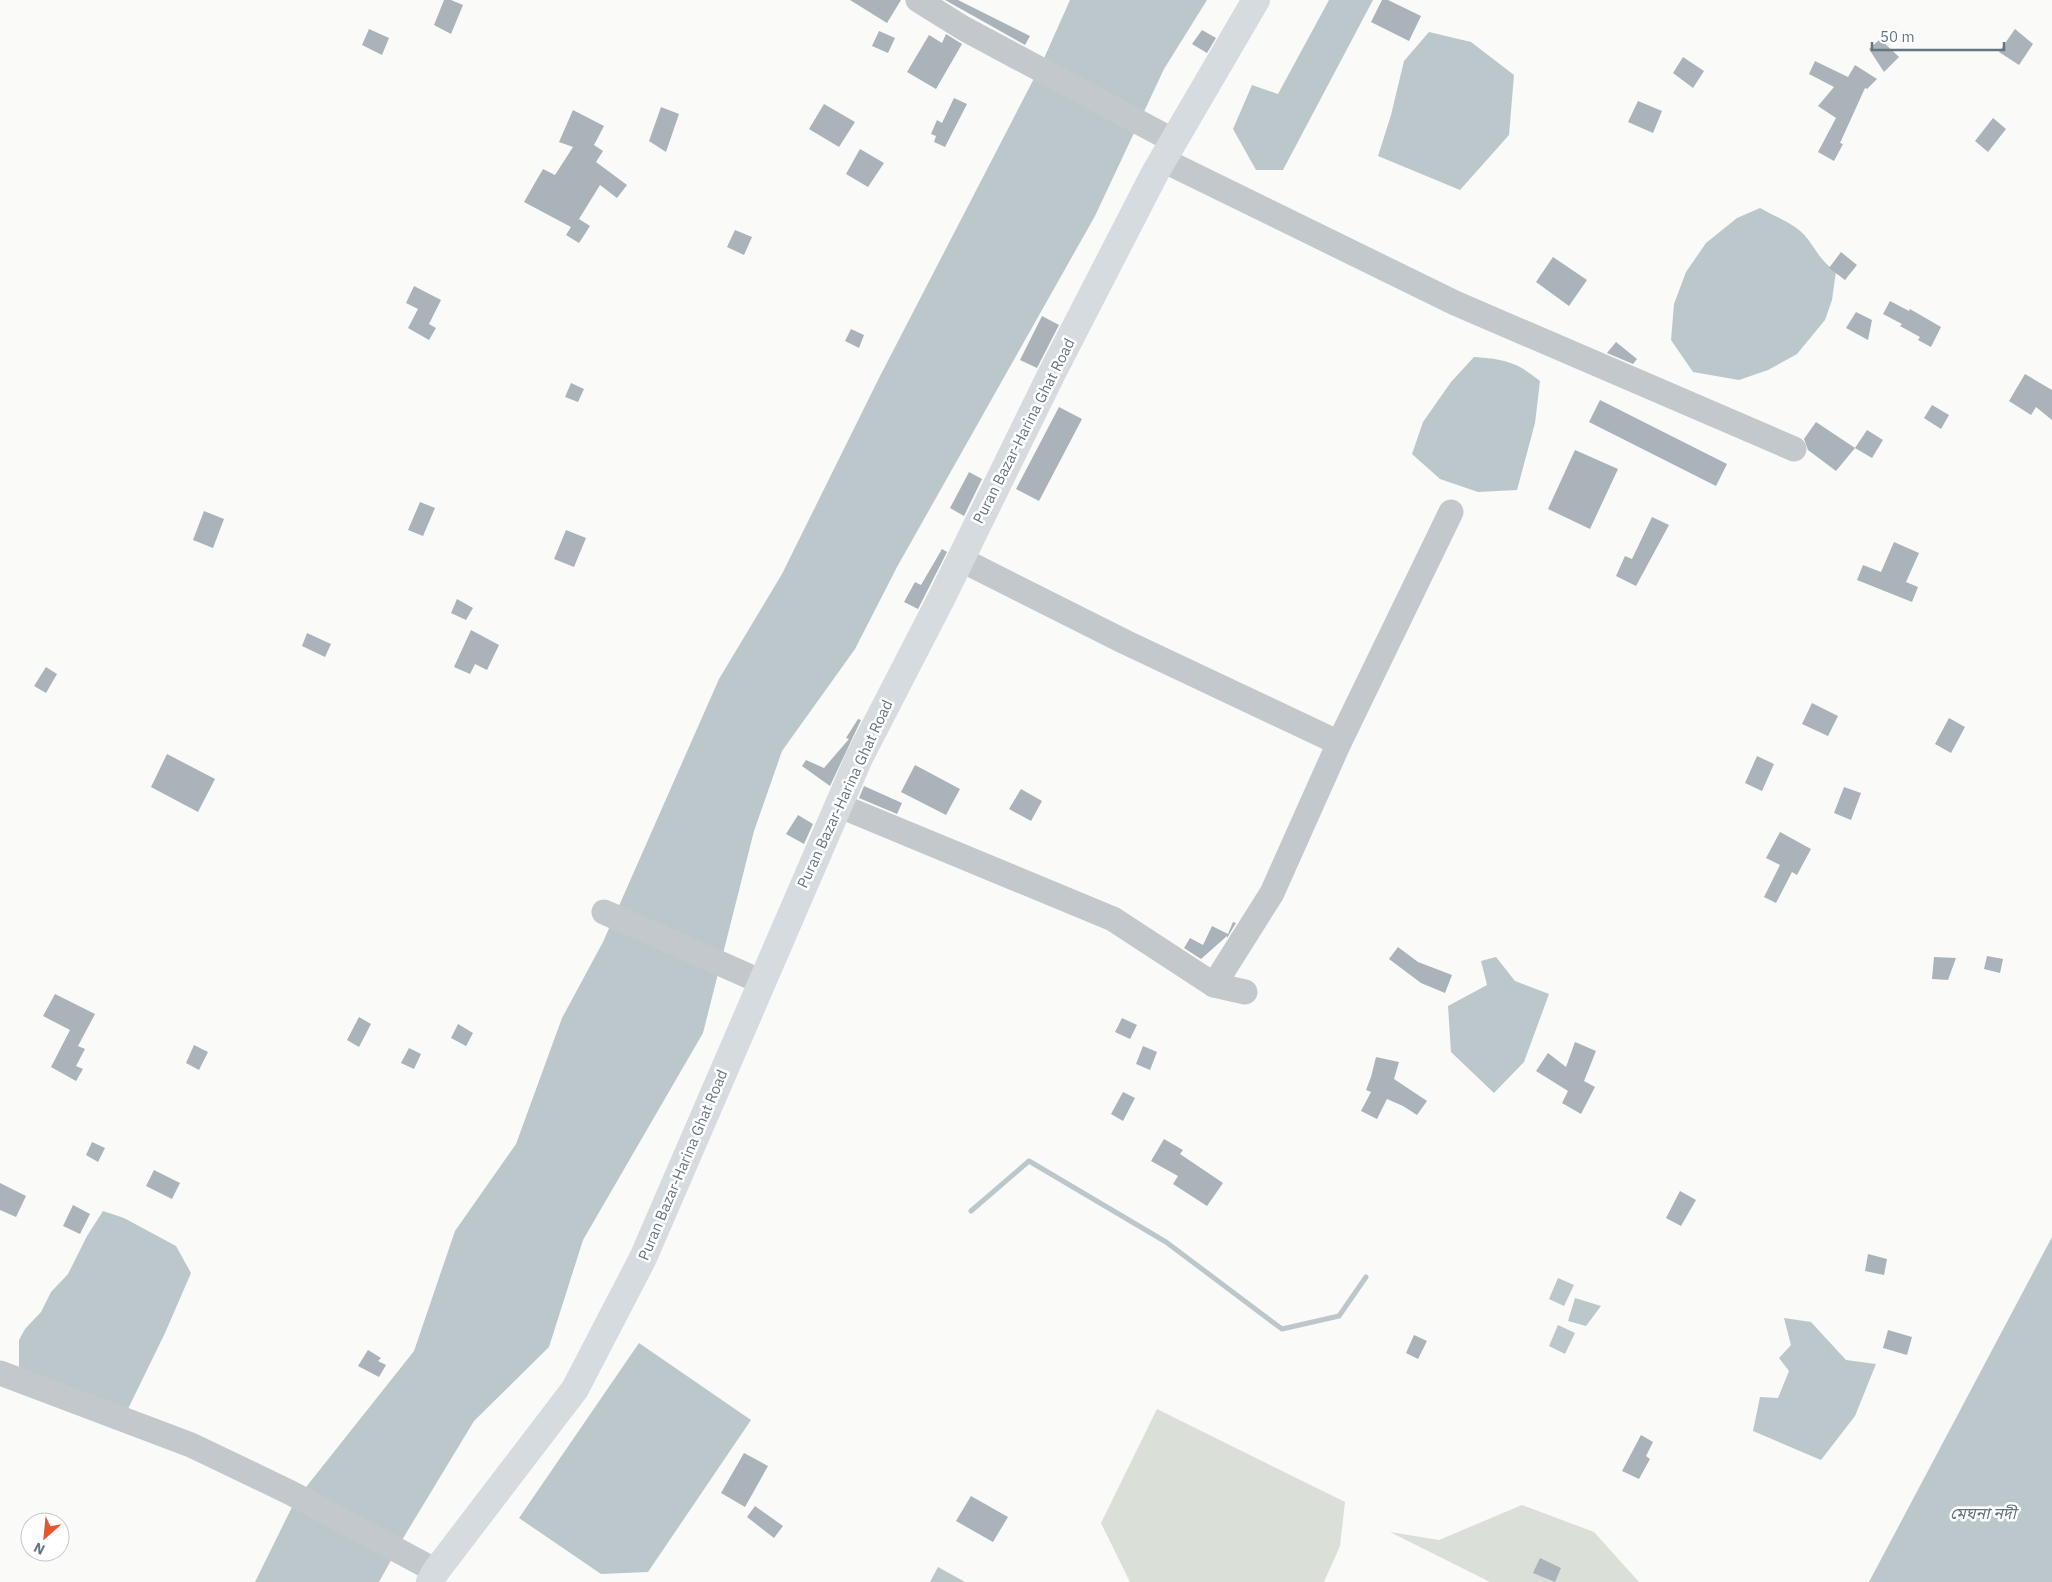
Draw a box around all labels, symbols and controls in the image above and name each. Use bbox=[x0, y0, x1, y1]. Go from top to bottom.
scale bar bbox=[1872, 20, 2004, 52]
text: 50 m bbox=[1880, 27, 1915, 46]
street label: Puran Bazar-Harina Ghat Road bbox=[968, 335, 1079, 527]
street label: Puran Bazar-Harina Ghat Road bbox=[793, 697, 897, 891]
street label: Puran Bazar-Harina Ghat Road bbox=[634, 1067, 731, 1263]
water label: মেঘনা নদী bbox=[1950, 1503, 2019, 1523]
north arrow bbox=[20, 1512, 70, 1562]
text: N bbox=[30, 1538, 48, 1559]

